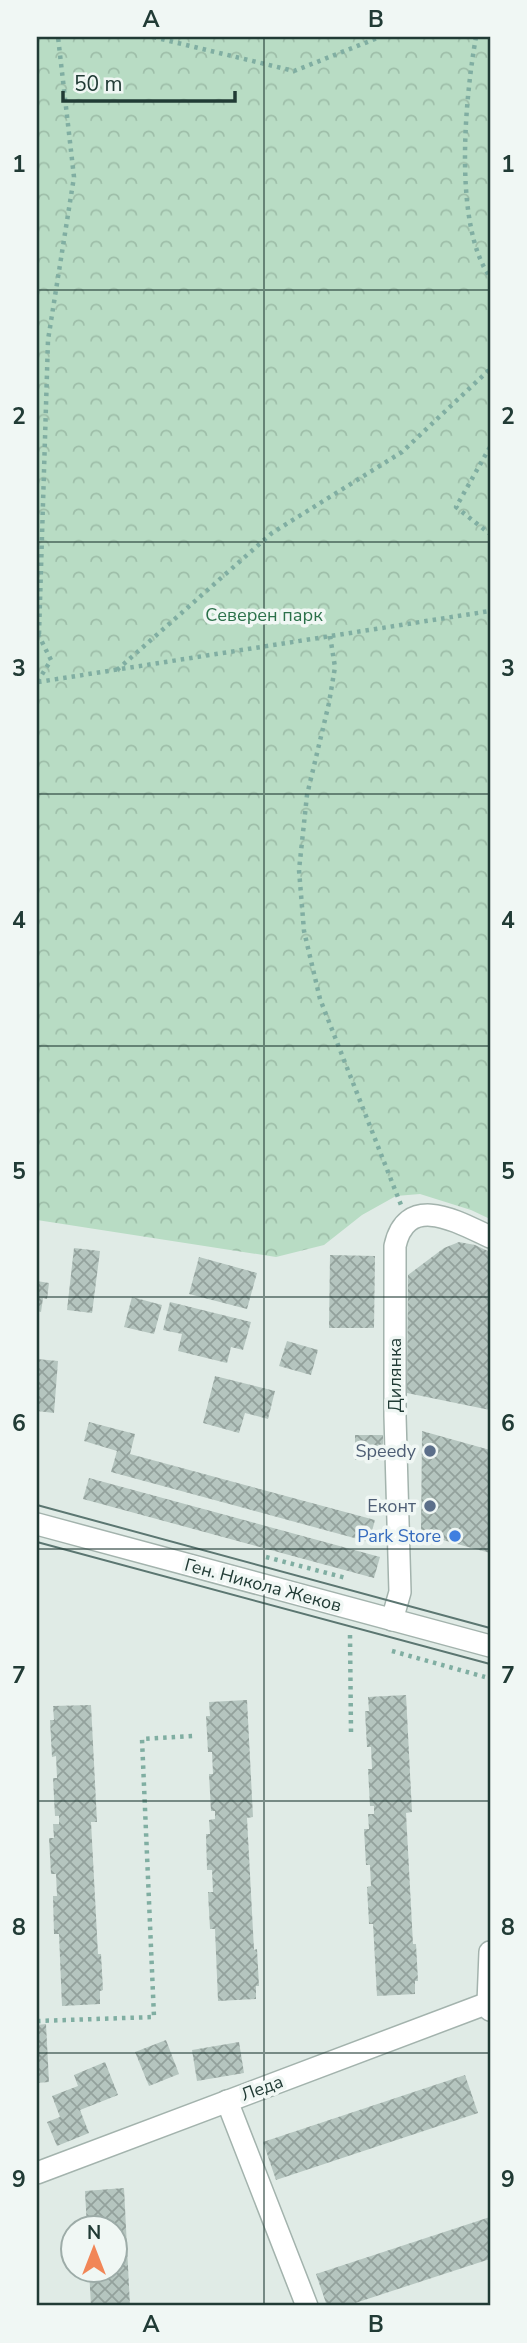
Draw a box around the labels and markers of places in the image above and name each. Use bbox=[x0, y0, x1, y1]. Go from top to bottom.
place label: Speedy bbox=[356, 1439, 417, 1463]
marker: Speedy bbox=[422, 1443, 438, 1459]
place label: Еконт bbox=[367, 1494, 416, 1518]
marker: Еконт bbox=[422, 1498, 438, 1514]
place label: Park Store bbox=[357, 1524, 441, 1548]
marker: Park Store bbox=[447, 1528, 463, 1544]

